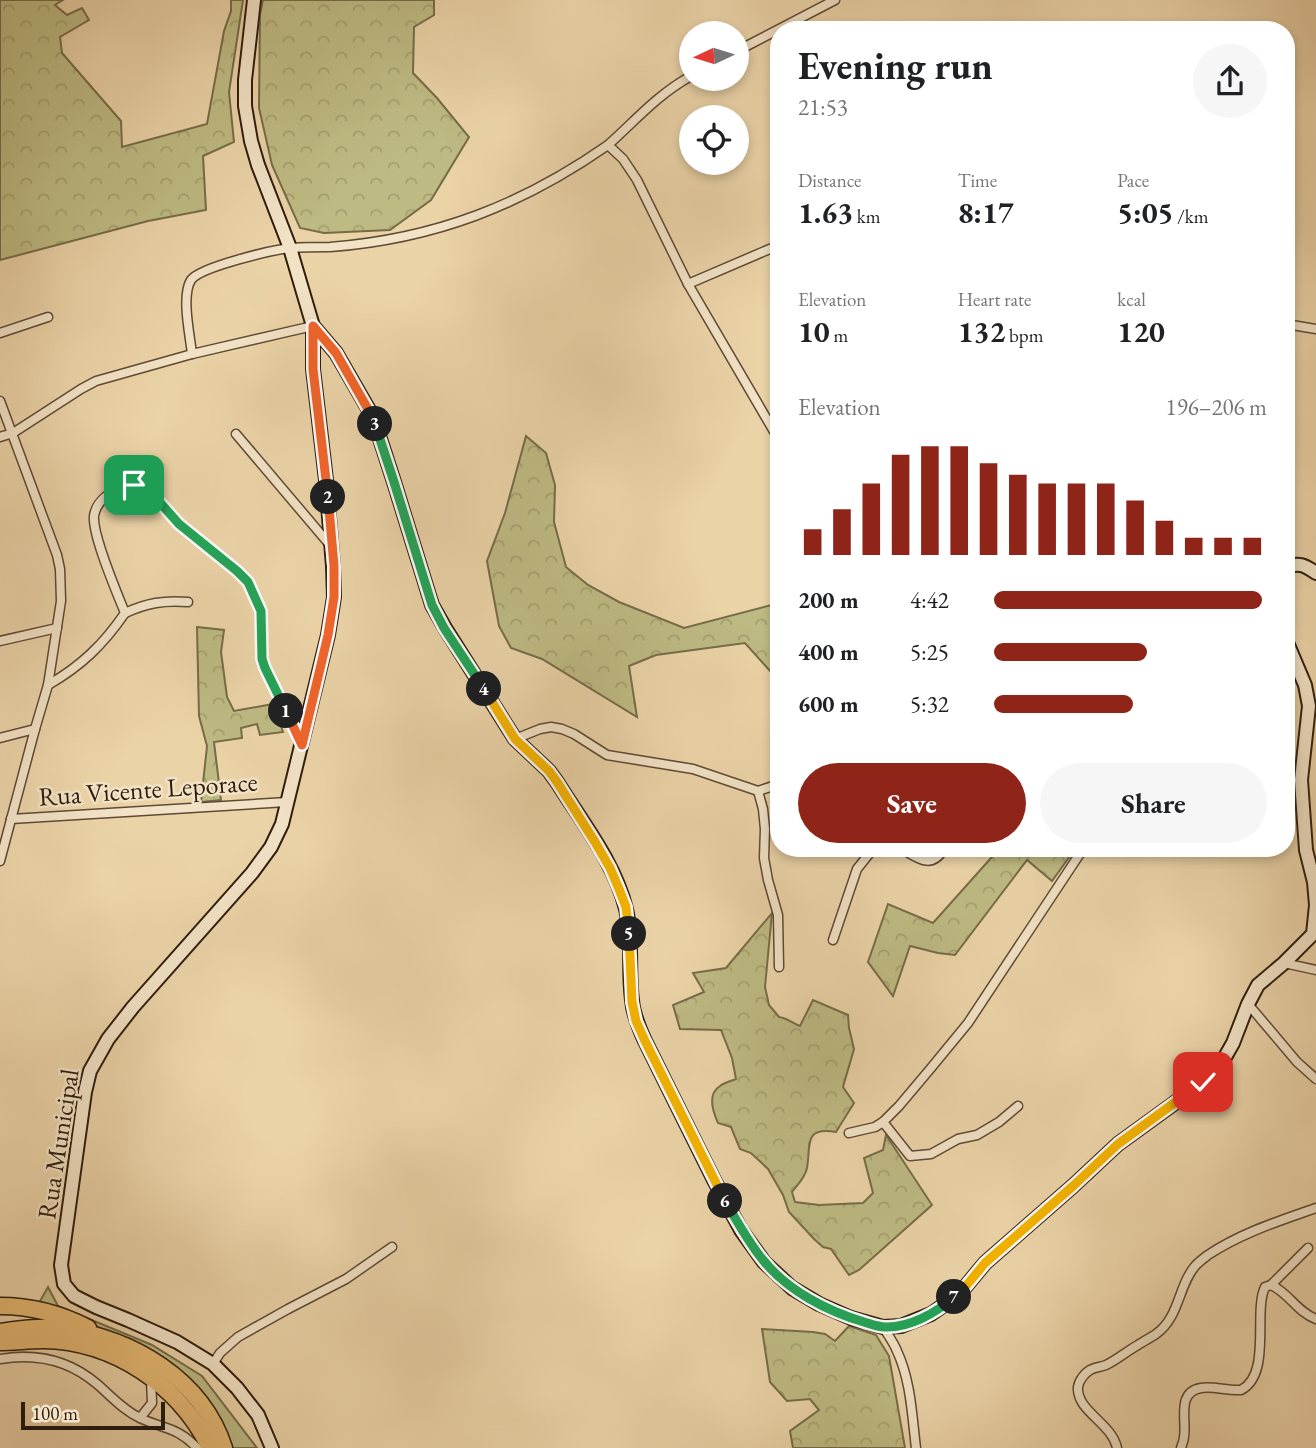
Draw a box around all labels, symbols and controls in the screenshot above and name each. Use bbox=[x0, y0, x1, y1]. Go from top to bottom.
north arrow bbox=[679, 21, 749, 91]
map controls bbox=[679, 21, 749, 175]
text: Evening run bbox=[798, 41, 993, 90]
button: share bbox=[1193, 44, 1267, 118]
text: 21:53 bbox=[798, 92, 848, 122]
button: locate bbox=[679, 105, 749, 175]
text: Distance bbox=[798, 168, 861, 193]
text: Time bbox=[958, 168, 997, 193]
text: Pace bbox=[1117, 168, 1149, 193]
text: 1.63 bbox=[798, 193, 853, 232]
text: 8:17 bbox=[958, 193, 1014, 232]
text: 5:05 bbox=[1117, 193, 1173, 232]
text: km bbox=[853, 204, 881, 229]
text: /km bbox=[1173, 204, 1208, 229]
text: Elevation bbox=[798, 287, 866, 312]
text: Heart rate bbox=[958, 287, 1031, 312]
text: kcal bbox=[1117, 287, 1146, 312]
text: 10 bbox=[798, 312, 830, 351]
text: 132 bbox=[958, 312, 1005, 351]
text: 120 bbox=[1117, 312, 1165, 351]
text: m bbox=[830, 323, 848, 348]
text: bpm bbox=[1005, 323, 1044, 348]
text: Elevation bbox=[798, 392, 881, 422]
text: 196–206 m bbox=[1166, 392, 1267, 422]
pin: 3 bbox=[358, 406, 392, 442]
text: 3 bbox=[369, 411, 380, 436]
pin bbox=[104, 455, 164, 515]
icon: arrive bbox=[115, 466, 153, 504]
pin: 2 bbox=[310, 480, 346, 514]
text: 2 bbox=[322, 484, 333, 509]
text: 200 m bbox=[798, 585, 859, 615]
text: 4:42 bbox=[910, 585, 949, 615]
text: 400 m bbox=[798, 637, 859, 667]
text: 5:25 bbox=[910, 637, 949, 667]
pin: 4 bbox=[466, 672, 502, 706]
text: 4 bbox=[478, 676, 489, 701]
text: 600 m bbox=[798, 689, 859, 719]
text: 5:32 bbox=[910, 689, 949, 719]
pin: 1 bbox=[268, 694, 304, 728]
text: 1 bbox=[280, 698, 291, 723]
button: Save bbox=[798, 763, 1026, 843]
button: Share bbox=[1040, 763, 1267, 843]
street label: Rua Vicente Leporace bbox=[37, 764, 259, 814]
pin: 5 bbox=[612, 916, 646, 951]
text: 5 bbox=[623, 921, 634, 946]
pin bbox=[1173, 1052, 1233, 1112]
icon: check bbox=[1184, 1063, 1222, 1101]
street label: Rua Municipal bbox=[29, 1066, 87, 1222]
pin: 6 bbox=[708, 1184, 742, 1218]
text: 6 bbox=[719, 1188, 730, 1213]
pin: 7 bbox=[936, 1280, 972, 1314]
text: 7 bbox=[948, 1284, 959, 1309]
scale bar bbox=[21, 1399, 164, 1431]
text: 100 m bbox=[32, 1401, 78, 1426]

